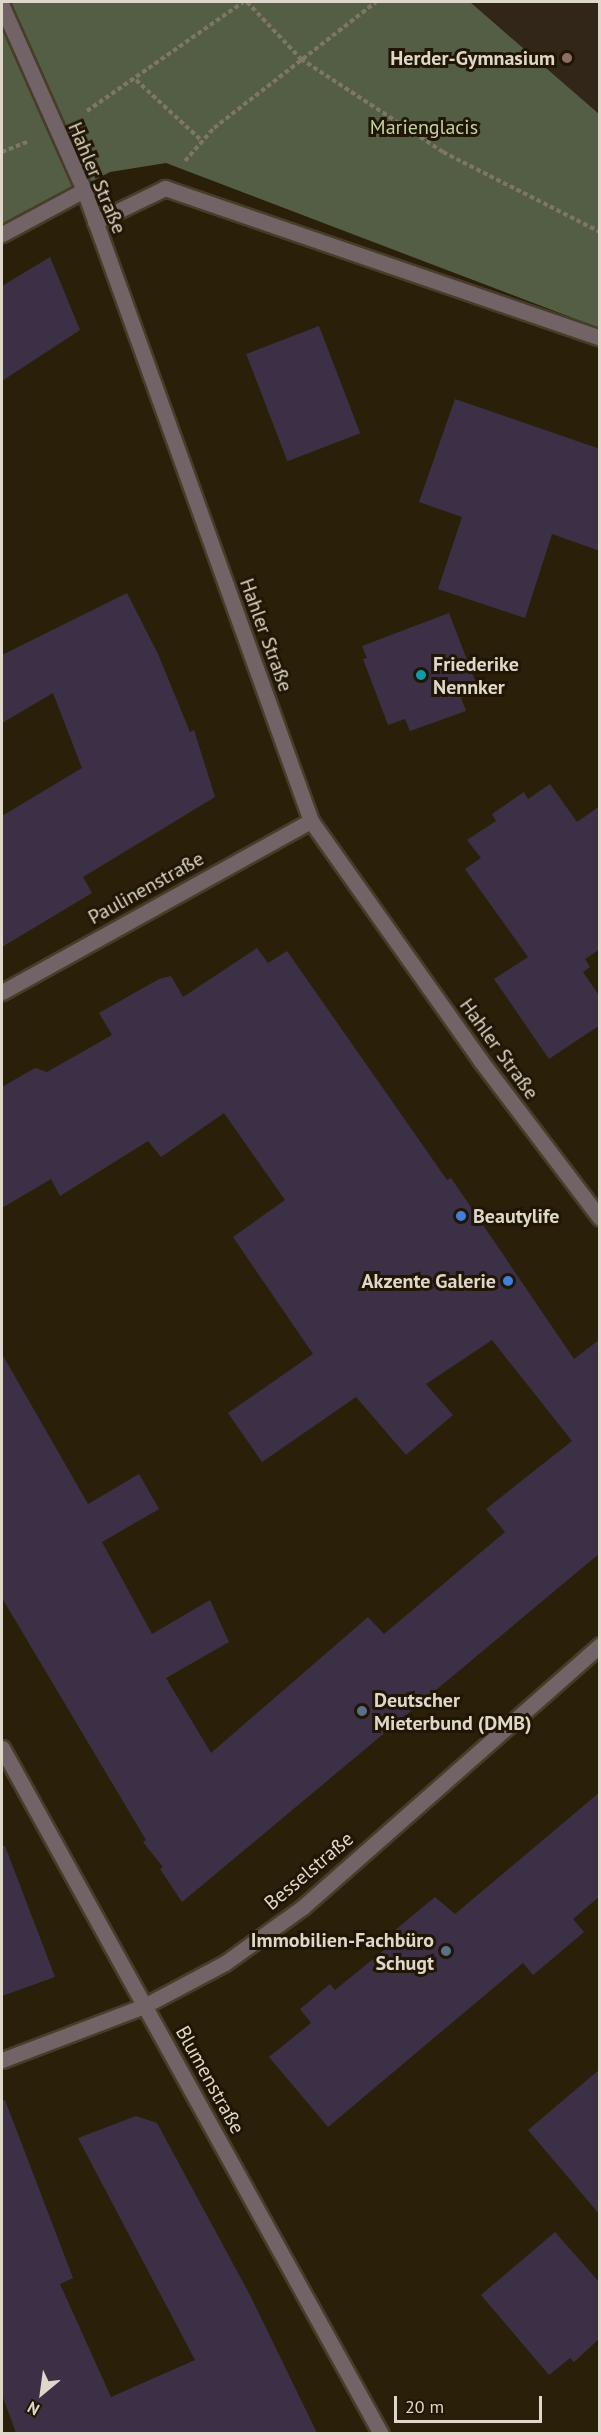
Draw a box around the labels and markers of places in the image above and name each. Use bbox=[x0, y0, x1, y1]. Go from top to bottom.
place label: Herder-Gymnasium bbox=[390, 46, 555, 70]
marker: Herder-Gymnasium bbox=[560, 51, 574, 65]
place label: Friederike Nennker bbox=[433, 652, 519, 699]
marker: Friederike Nennker bbox=[414, 668, 428, 682]
place label: Beautylife bbox=[473, 1204, 559, 1228]
marker: Beautylife bbox=[454, 1209, 468, 1223]
place label: Akzente Galerie bbox=[361, 1269, 496, 1293]
marker: Akzente Galerie bbox=[501, 1274, 515, 1288]
place label: Deutscher Mieterbund (DMB) bbox=[374, 1688, 532, 1735]
marker: Deutscher Mieterbund (DMB) bbox=[355, 1704, 369, 1718]
place label: Immobilien-Fachbüro Schugt bbox=[251, 1928, 434, 1975]
marker: Immobilien-Fachbüro Schugt bbox=[439, 1944, 453, 1958]

